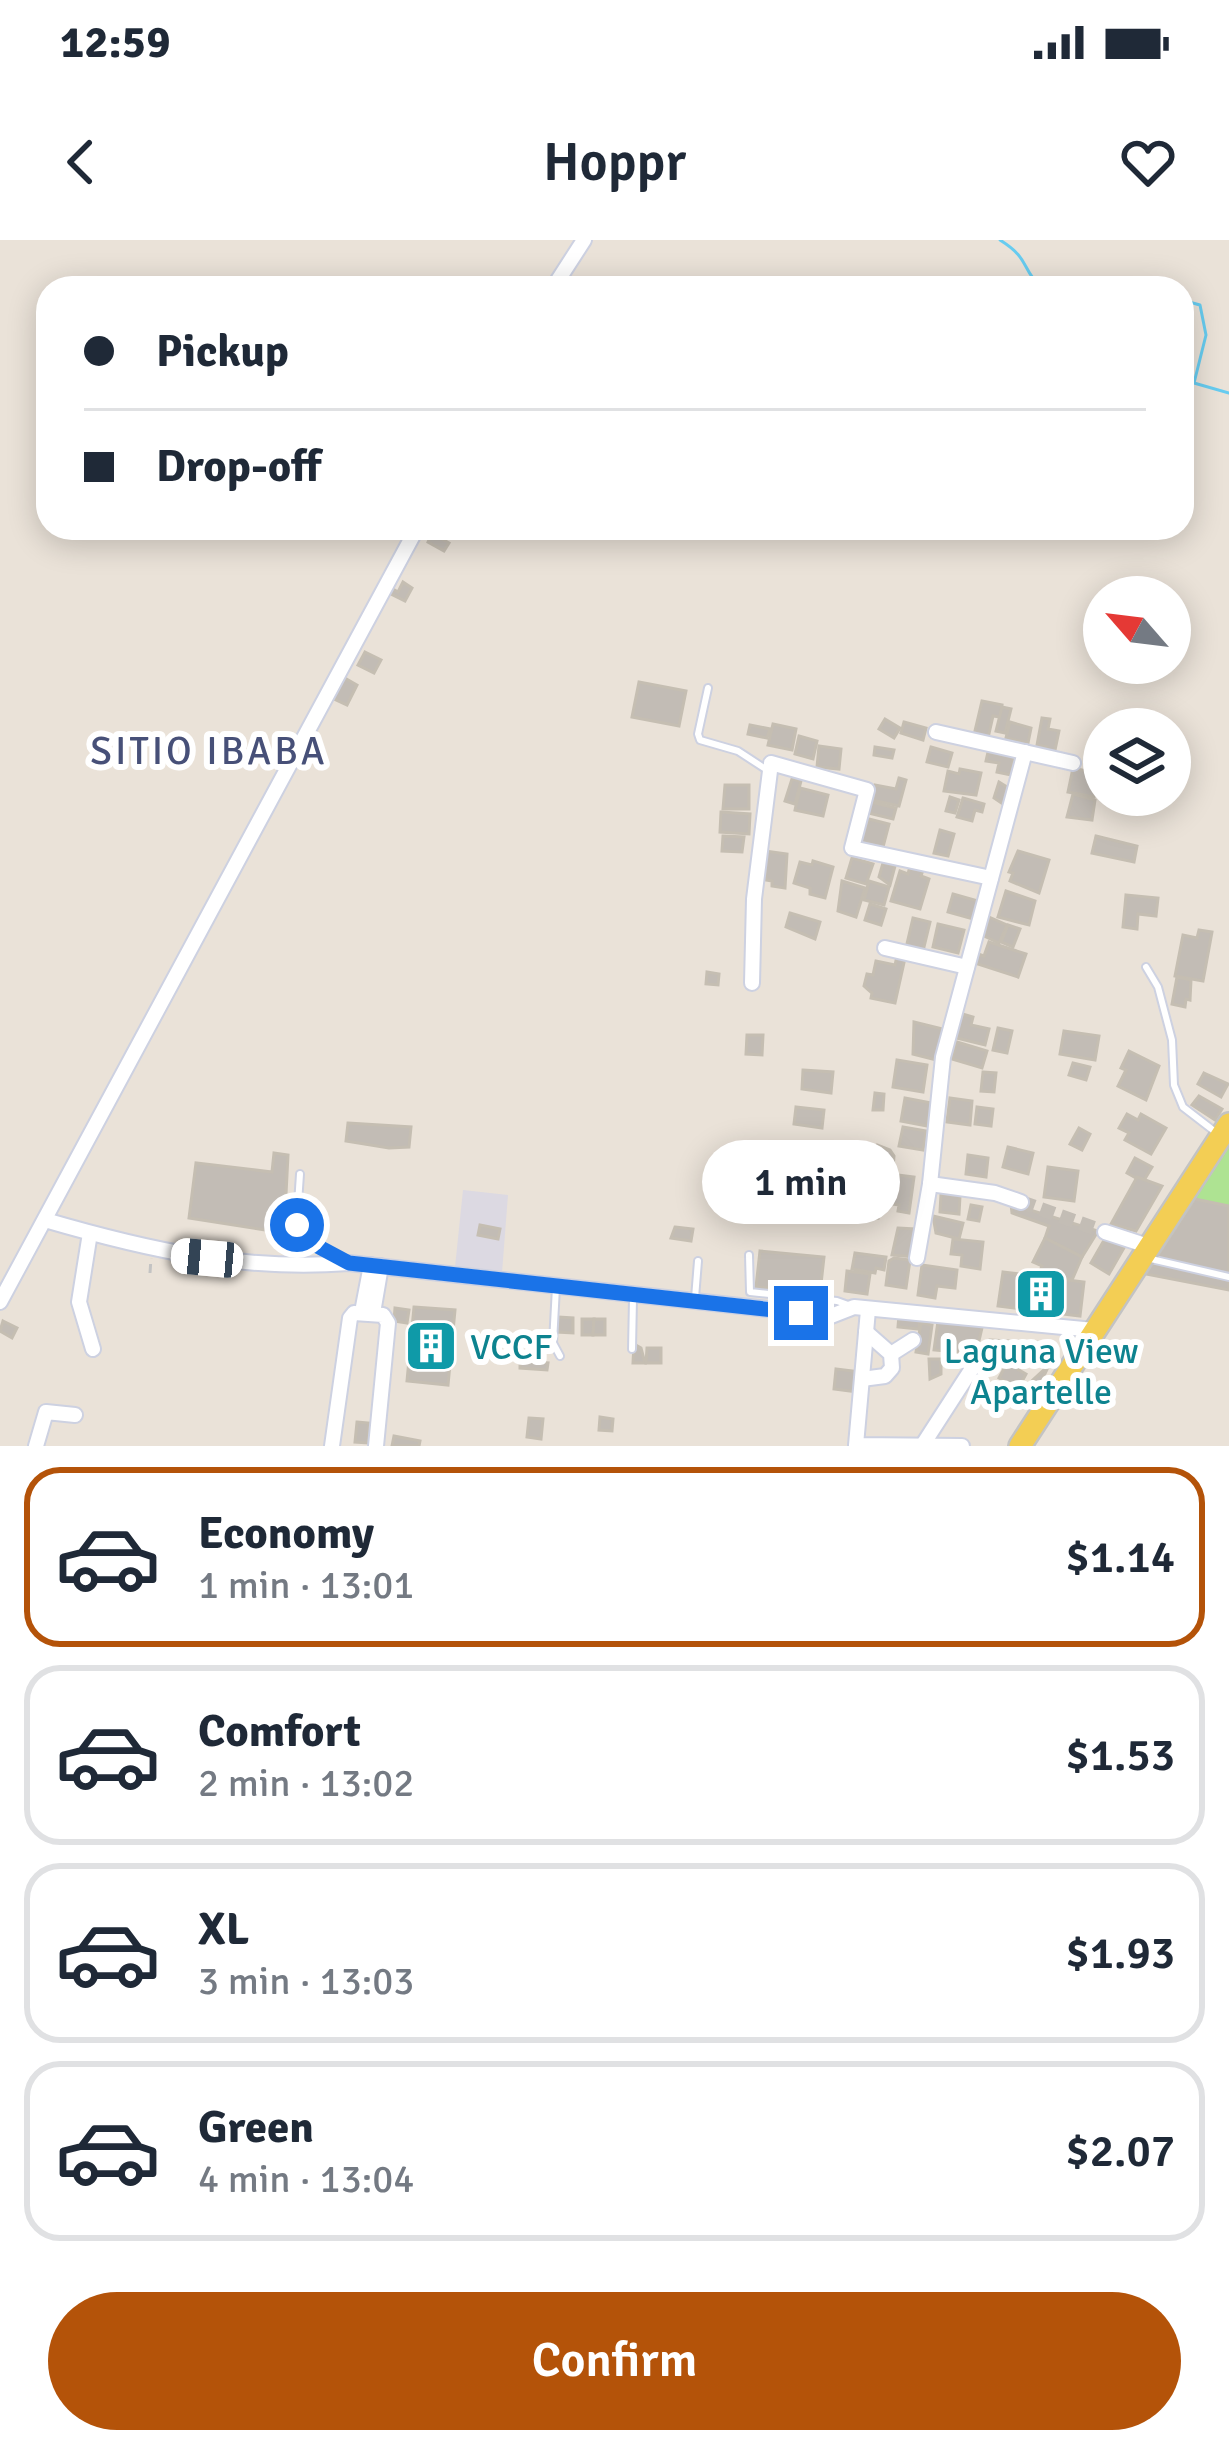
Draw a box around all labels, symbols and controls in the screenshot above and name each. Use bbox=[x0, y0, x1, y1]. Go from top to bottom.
text: 12:59 bbox=[60, 15, 170, 70]
icon: back bbox=[48, 129, 114, 195]
text: Hoppr bbox=[543, 129, 686, 196]
icon: heart bbox=[1115, 129, 1181, 195]
text: Pickup bbox=[156, 324, 289, 379]
text: Drop-off bbox=[156, 439, 321, 494]
north arrow bbox=[1083, 576, 1191, 684]
map controls bbox=[1083, 576, 1191, 816]
button: layers bbox=[1083, 708, 1191, 816]
district label: SITIO IBABA bbox=[90, 727, 328, 775]
callout: 1 min bbox=[702, 1139, 900, 1223]
text: 1 min bbox=[754, 1158, 848, 1206]
route start bbox=[270, 1198, 324, 1252]
car bbox=[170, 1237, 244, 1279]
building icon: Laguna View Apartelle bbox=[1013, 1266, 1069, 1322]
route end bbox=[774, 1286, 828, 1340]
building icon: VCCF bbox=[403, 1318, 459, 1374]
place label: VCCF bbox=[470, 1325, 552, 1370]
place label: Laguna View Apartelle bbox=[943, 1329, 1139, 1415]
icon: car bbox=[54, 1503, 162, 1611]
text: Economy bbox=[198, 1506, 374, 1561]
text: $1.14 bbox=[1065, 1530, 1175, 1585]
text: 1 min · 13:01 bbox=[198, 1561, 414, 1609]
icon: car bbox=[54, 1701, 162, 1809]
text: Comfort bbox=[198, 1704, 361, 1759]
text: $1.53 bbox=[1065, 1728, 1175, 1783]
text: 2 min · 13:02 bbox=[198, 1759, 414, 1807]
icon: car bbox=[54, 1899, 162, 2007]
text: XL bbox=[198, 1902, 249, 1957]
text: $1.93 bbox=[1065, 1926, 1175, 1981]
text: 3 min · 13:03 bbox=[198, 1957, 414, 2005]
icon: car bbox=[54, 2097, 162, 2205]
text: Green bbox=[198, 2100, 314, 2155]
text: $2.07 bbox=[1065, 2124, 1175, 2179]
text: 4 min · 13:04 bbox=[198, 2155, 414, 2203]
button: Confirm bbox=[48, 2292, 1181, 2430]

